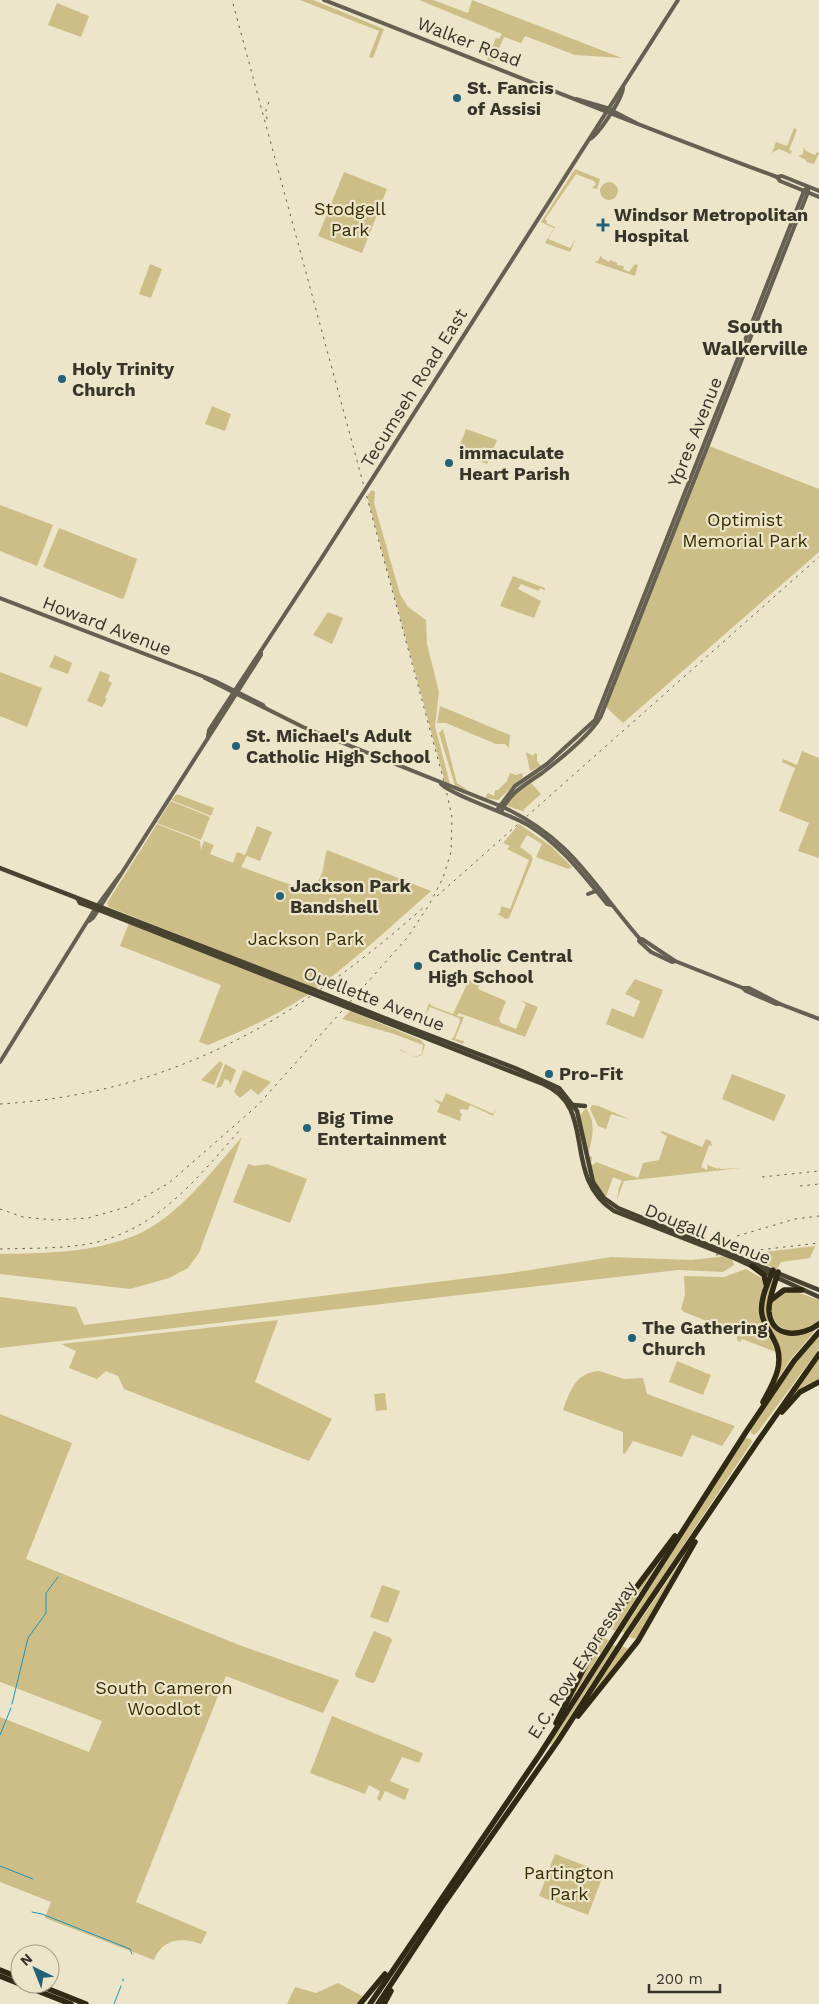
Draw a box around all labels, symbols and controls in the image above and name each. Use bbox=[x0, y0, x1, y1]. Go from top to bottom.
street label: Walker Road bbox=[414, 12, 524, 71]
place label: St. Fancis of Assisi bbox=[467, 77, 554, 119]
marker: St. Fancis of Assisi bbox=[451, 92, 463, 104]
park label: Stodgell Park bbox=[314, 198, 387, 240]
place label: Windsor Metropolitan Hospital bbox=[614, 204, 808, 246]
marker: Windsor Metropolitan Hospital bbox=[596, 218, 610, 232]
street label: Tecumseh Road East bbox=[356, 304, 471, 471]
district label: South Walkerville bbox=[702, 315, 808, 360]
place label: Holy Trinity Church bbox=[72, 358, 175, 400]
marker: Holy Trinity Church bbox=[56, 373, 68, 385]
street label: Ypres Avenue bbox=[663, 374, 726, 490]
place label: immaculate Heart Parish bbox=[459, 442, 570, 484]
marker: immaculate Heart Parish bbox=[443, 457, 455, 469]
park label: Optimist Memorial Park bbox=[682, 509, 808, 551]
street label: Howard Avenue bbox=[40, 591, 174, 660]
place label: St. Michael's Adult Catholic High School bbox=[246, 725, 430, 767]
marker: St. Michael's Adult Catholic High School bbox=[230, 740, 242, 752]
place label: Jackson Park Bandshell bbox=[290, 875, 411, 917]
marker: Jackson Park Bandshell bbox=[274, 890, 286, 902]
park label: Jackson Park bbox=[248, 928, 364, 949]
place label: Catholic Central High School bbox=[428, 945, 573, 987]
marker: Catholic Central High School bbox=[412, 960, 424, 972]
street label: Ouellette Avenue bbox=[301, 962, 448, 1035]
place label: Pro-Fit bbox=[559, 1063, 623, 1084]
marker: Pro-Fit bbox=[543, 1068, 555, 1080]
place label: Big Time Entertainment bbox=[317, 1107, 447, 1149]
marker: Big Time Entertainment bbox=[301, 1122, 313, 1134]
street label: Dougall Avenue bbox=[642, 1199, 774, 1268]
place label: The Gathering Church bbox=[642, 1317, 768, 1359]
marker: The Gathering Church bbox=[626, 1332, 638, 1344]
street label: E.C. Row Expressway bbox=[523, 1576, 641, 1743]
park label: South Cameron Woodlot bbox=[95, 1677, 233, 1719]
park label: Partington Park bbox=[524, 1862, 614, 1904]
north arrow bbox=[10, 1944, 60, 1994]
text: N bbox=[17, 1950, 35, 1969]
scale bar bbox=[649, 1962, 720, 1994]
text: 200 m bbox=[656, 1970, 703, 1988]

